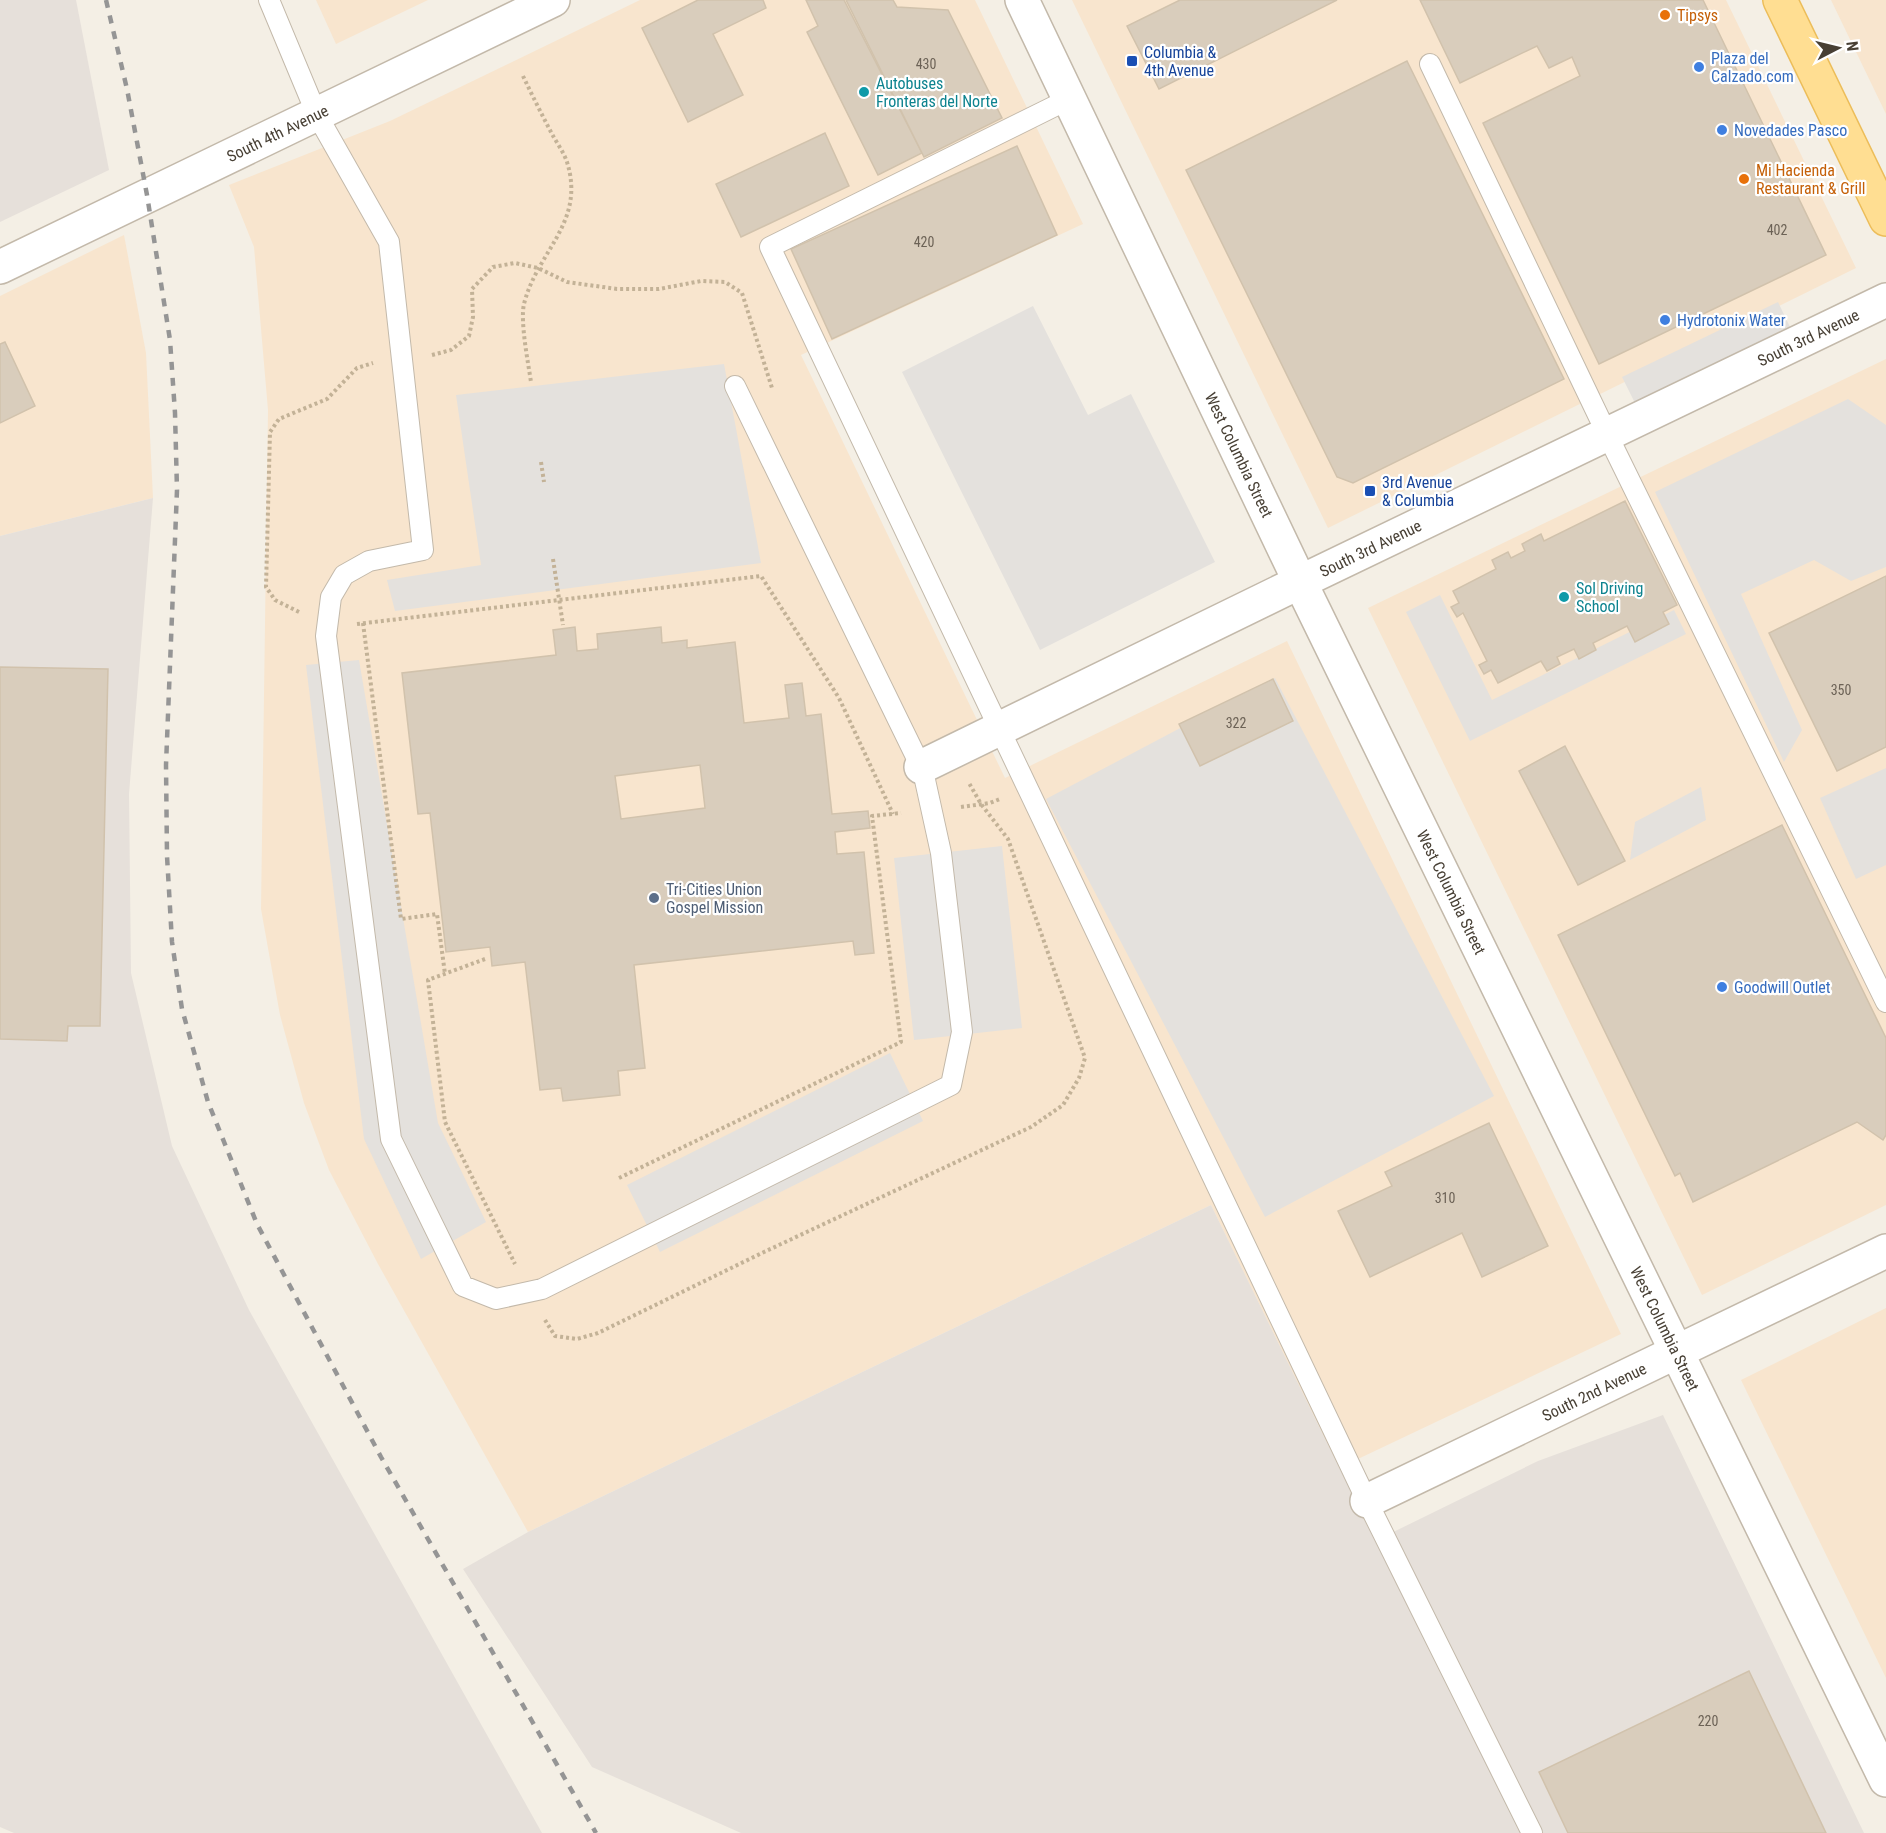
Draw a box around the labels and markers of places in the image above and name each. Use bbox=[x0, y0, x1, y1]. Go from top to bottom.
place label: Tipsys bbox=[1677, 6, 1718, 25]
marker: Tipsys bbox=[1658, 8, 1672, 22]
place label: Columbia & 4th Avenue bbox=[1144, 43, 1216, 80]
place label: Plaza del Calzado.com bbox=[1711, 49, 1794, 86]
marker: Columbia & 4th Avenue bbox=[1125, 54, 1139, 68]
marker: Plaza del Calzado.com bbox=[1692, 60, 1706, 74]
place label: Autobuses Fronteras del Norte bbox=[876, 74, 998, 111]
marker: Autobuses Fronteras del Norte bbox=[857, 85, 871, 99]
place label: Novedades Pasco bbox=[1734, 121, 1847, 140]
marker: Novedades Pasco bbox=[1715, 123, 1729, 137]
place label: Mi Hacienda Restaurant & Grill bbox=[1756, 161, 1866, 198]
marker: Mi Hacienda Restaurant & Grill bbox=[1737, 172, 1751, 186]
place label: Hydrotonix Water bbox=[1677, 311, 1786, 330]
marker: Hydrotonix Water bbox=[1658, 313, 1672, 327]
place label: 3rd Avenue & Columbia bbox=[1382, 473, 1454, 510]
marker: 3rd Avenue & Columbia bbox=[1363, 484, 1377, 498]
place label: Sol Driving School bbox=[1576, 579, 1644, 616]
marker: Sol Driving School bbox=[1557, 590, 1571, 604]
place label: Tri-Cities Union Gospel Mission bbox=[666, 880, 763, 917]
marker: Tri-Cities Union Gospel Mission bbox=[647, 891, 661, 905]
place label: Goodwill Outlet bbox=[1734, 978, 1831, 997]
marker: Goodwill Outlet bbox=[1715, 980, 1729, 994]

